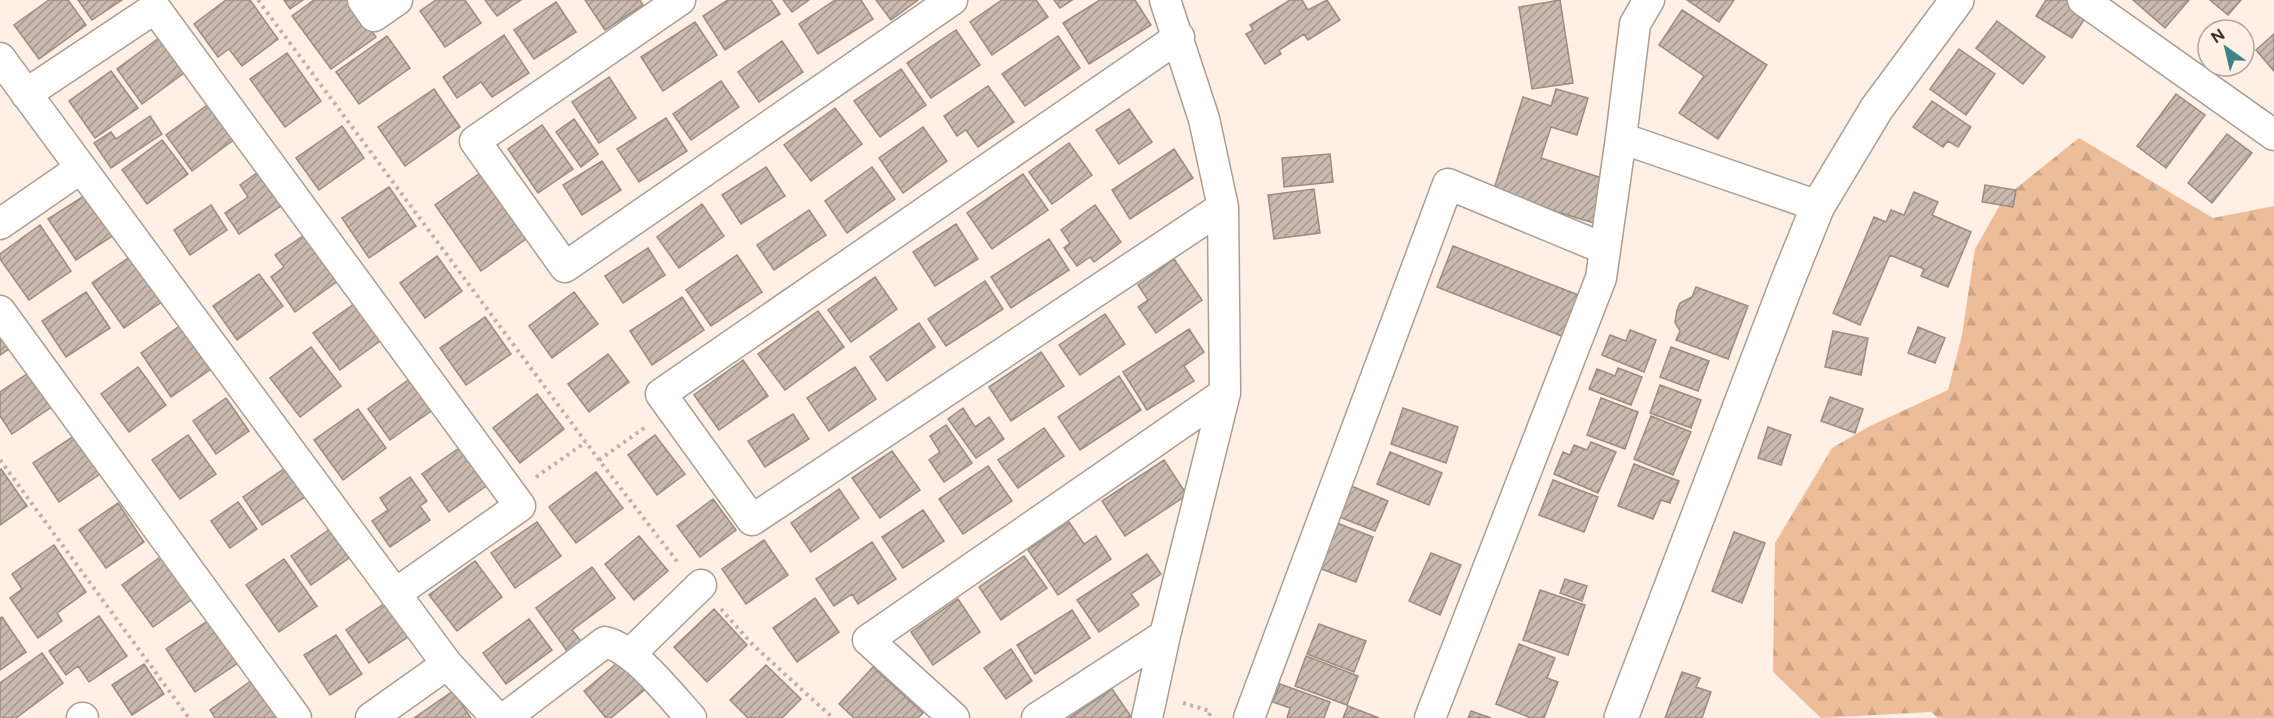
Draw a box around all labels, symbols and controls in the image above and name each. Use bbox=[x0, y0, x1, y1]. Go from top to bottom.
north arrow bbox=[2196, 18, 2256, 78]
text: N bbox=[2207, 25, 2228, 47]

